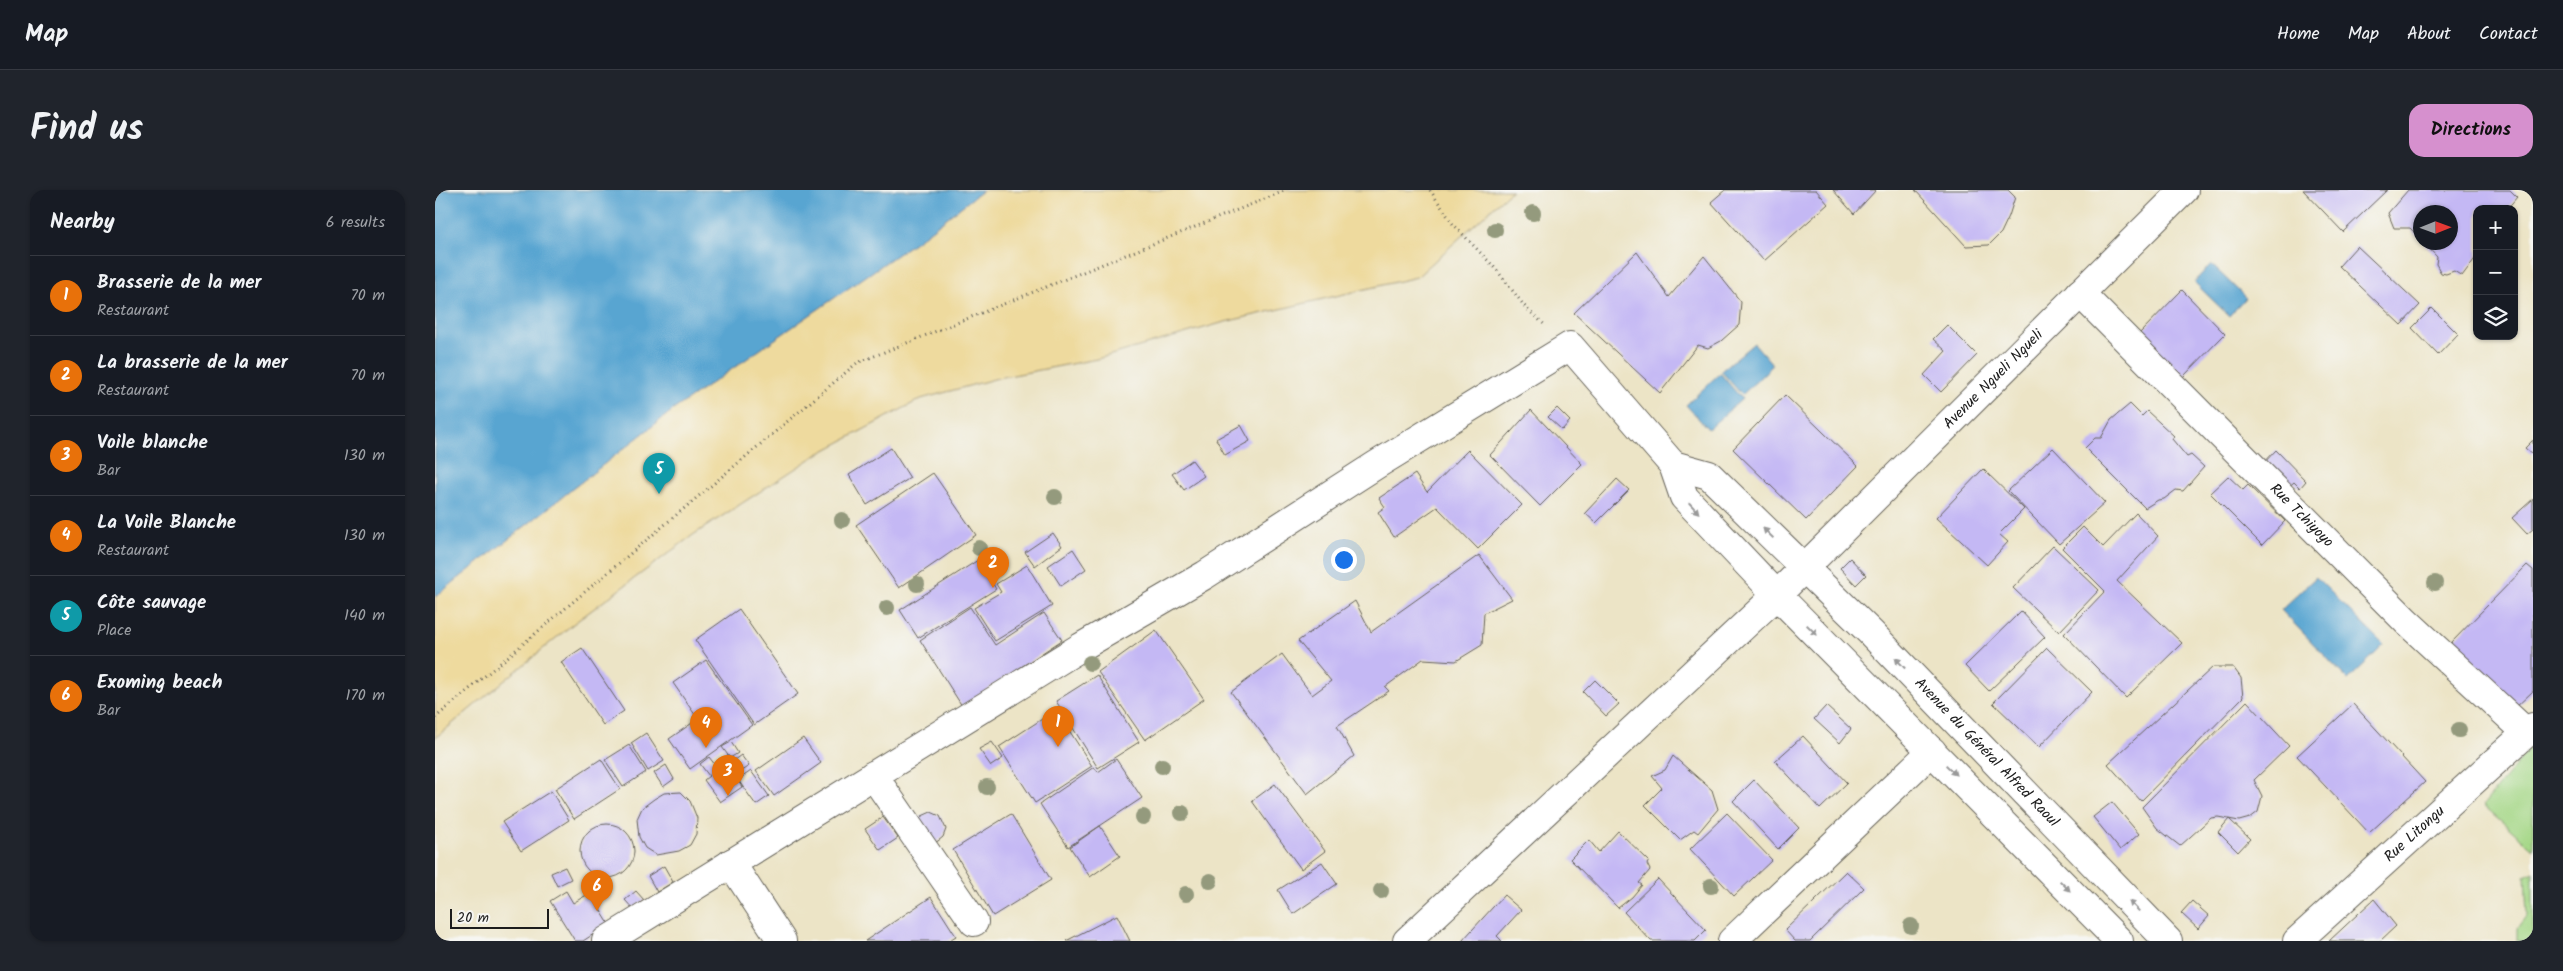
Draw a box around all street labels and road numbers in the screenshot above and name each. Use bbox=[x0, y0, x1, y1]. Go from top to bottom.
street label: Avenue Ngueli Ngueli bbox=[1938, 323, 2050, 435]
street label: Rue Tchiyoyo bbox=[2264, 478, 2339, 554]
street label: Avenue du Général Alfred Raoul bbox=[1908, 672, 2065, 833]
street label: Rue Litongu bbox=[2379, 800, 2451, 868]

